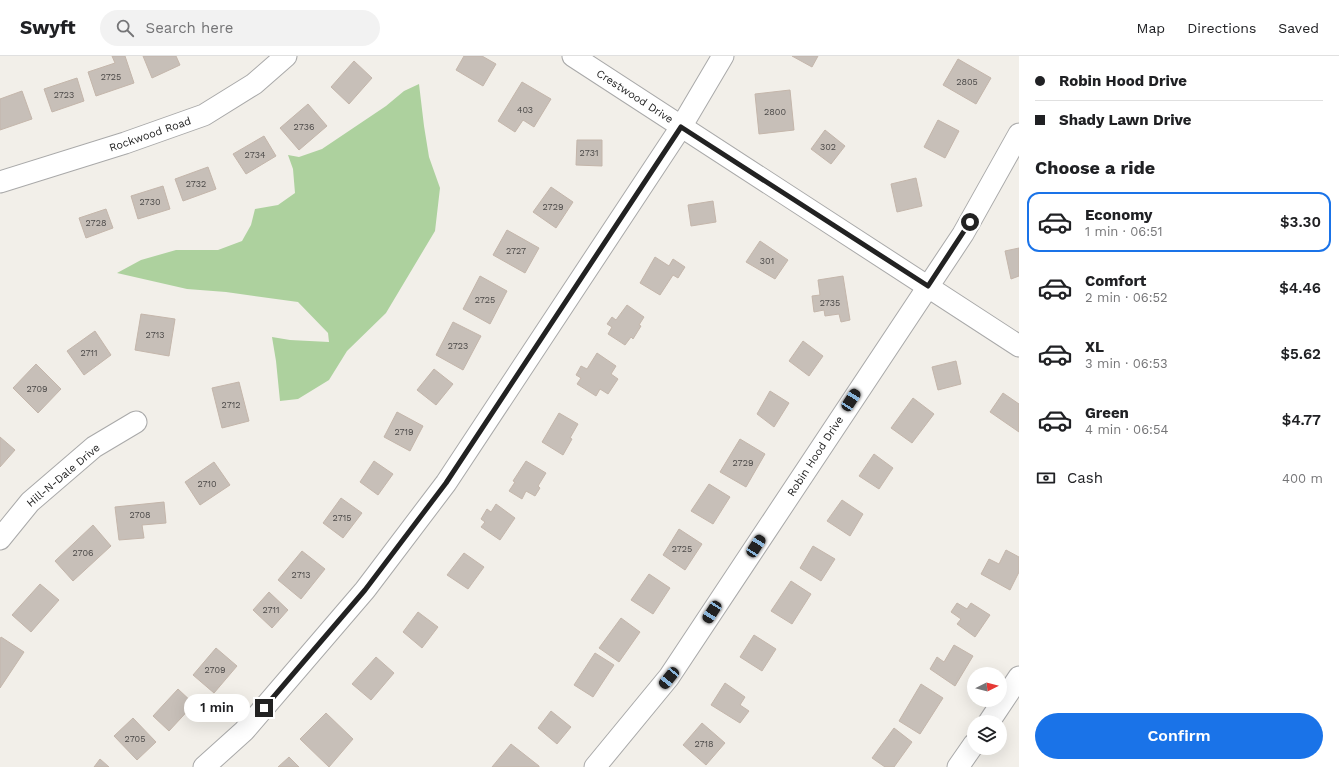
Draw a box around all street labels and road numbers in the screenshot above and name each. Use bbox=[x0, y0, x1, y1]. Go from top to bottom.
street label: Crestwood Drive bbox=[594, 67, 676, 126]
street label: Rockwood Road bbox=[107, 114, 193, 155]
street label: Robin Hood Drive bbox=[785, 414, 846, 499]
street label: Hill-N-Dale Drive bbox=[24, 441, 103, 510]

